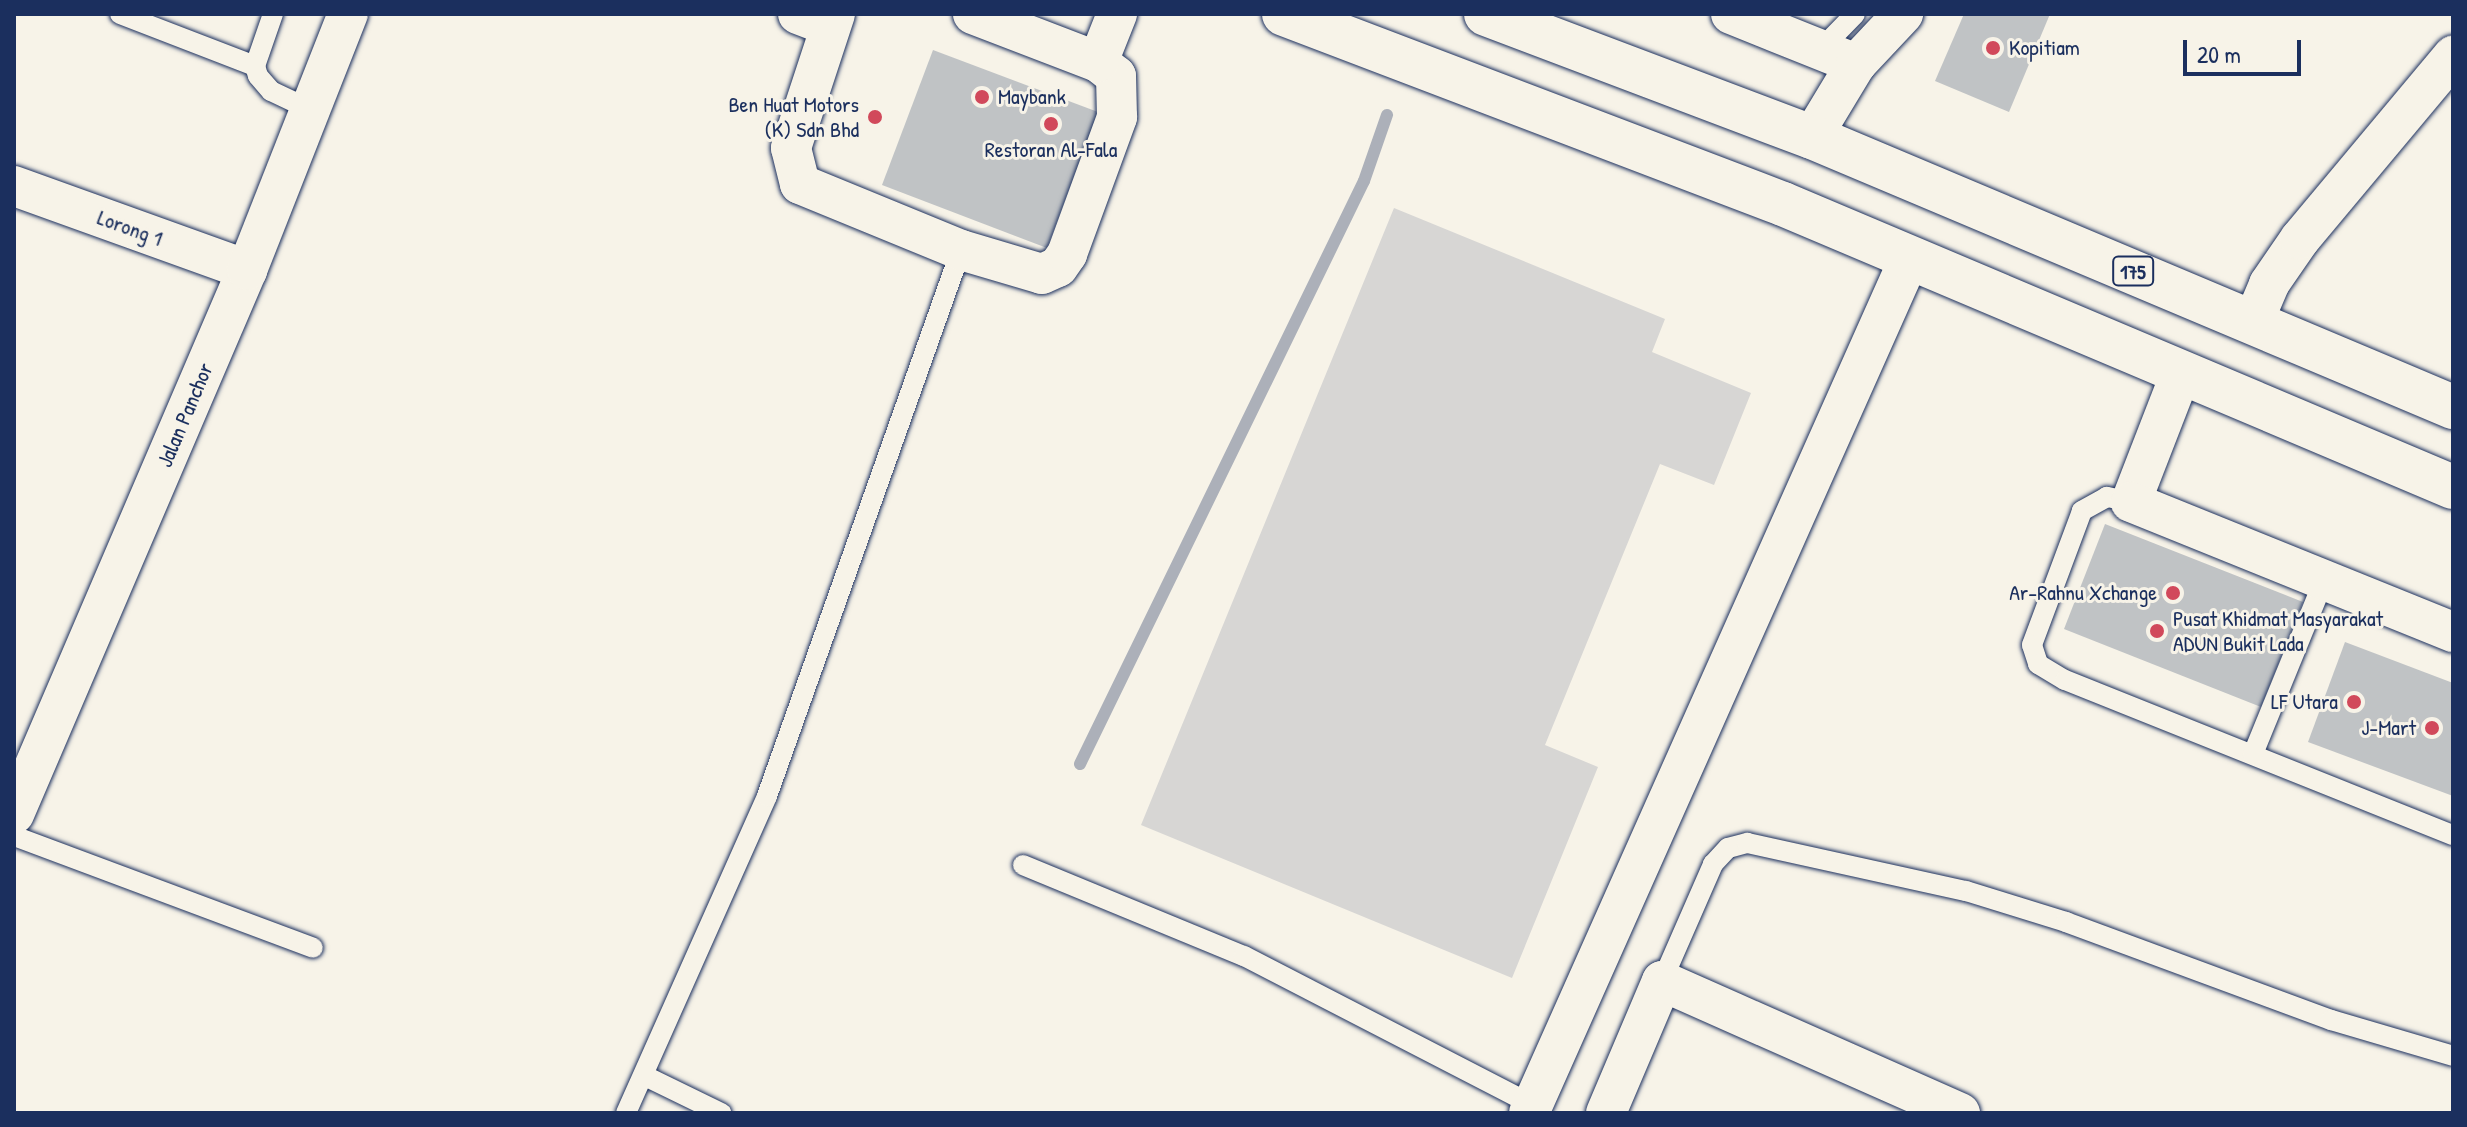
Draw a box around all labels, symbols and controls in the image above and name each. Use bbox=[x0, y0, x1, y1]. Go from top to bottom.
scale bar bbox=[2187, 24, 2305, 74]
place label: Kopitiam bbox=[2009, 35, 2080, 61]
text: 20 m bbox=[2197, 38, 2241, 70]
marker: Kopitiam bbox=[1984, 39, 2002, 57]
place label: Maybank bbox=[998, 84, 1066, 110]
marker: Maybank bbox=[973, 88, 991, 106]
place label: Ben Huat Motors (K) Sdn Bhd bbox=[728, 91, 859, 142]
marker: Ben Huat Motors (K) Sdn Bhd bbox=[866, 108, 884, 126]
marker: Restoran Al-Fala bbox=[1042, 115, 1060, 133]
place label: Restoran Al-Fala bbox=[985, 137, 1117, 163]
street label: Lorong 1 bbox=[94, 204, 166, 252]
road number: 175 bbox=[2111, 255, 2155, 287]
street label: Jalan Panchor bbox=[151, 359, 219, 471]
place label: Ar-Rahnu Xchange bbox=[2009, 580, 2157, 606]
marker: Ar-Rahnu Xchange bbox=[2164, 584, 2182, 602]
place label: Pusat Khidmat Masyarakat ADUN Bukit Lada bbox=[2173, 605, 2383, 656]
marker: Pusat Khidmat Masyarakat ADUN Bukit Lada bbox=[2148, 622, 2166, 640]
place label: LF Utara bbox=[2271, 689, 2338, 715]
marker: LF Utara bbox=[2345, 693, 2363, 711]
place label: J-Mart bbox=[2361, 715, 2416, 741]
marker: J-Mart bbox=[2423, 719, 2441, 737]

